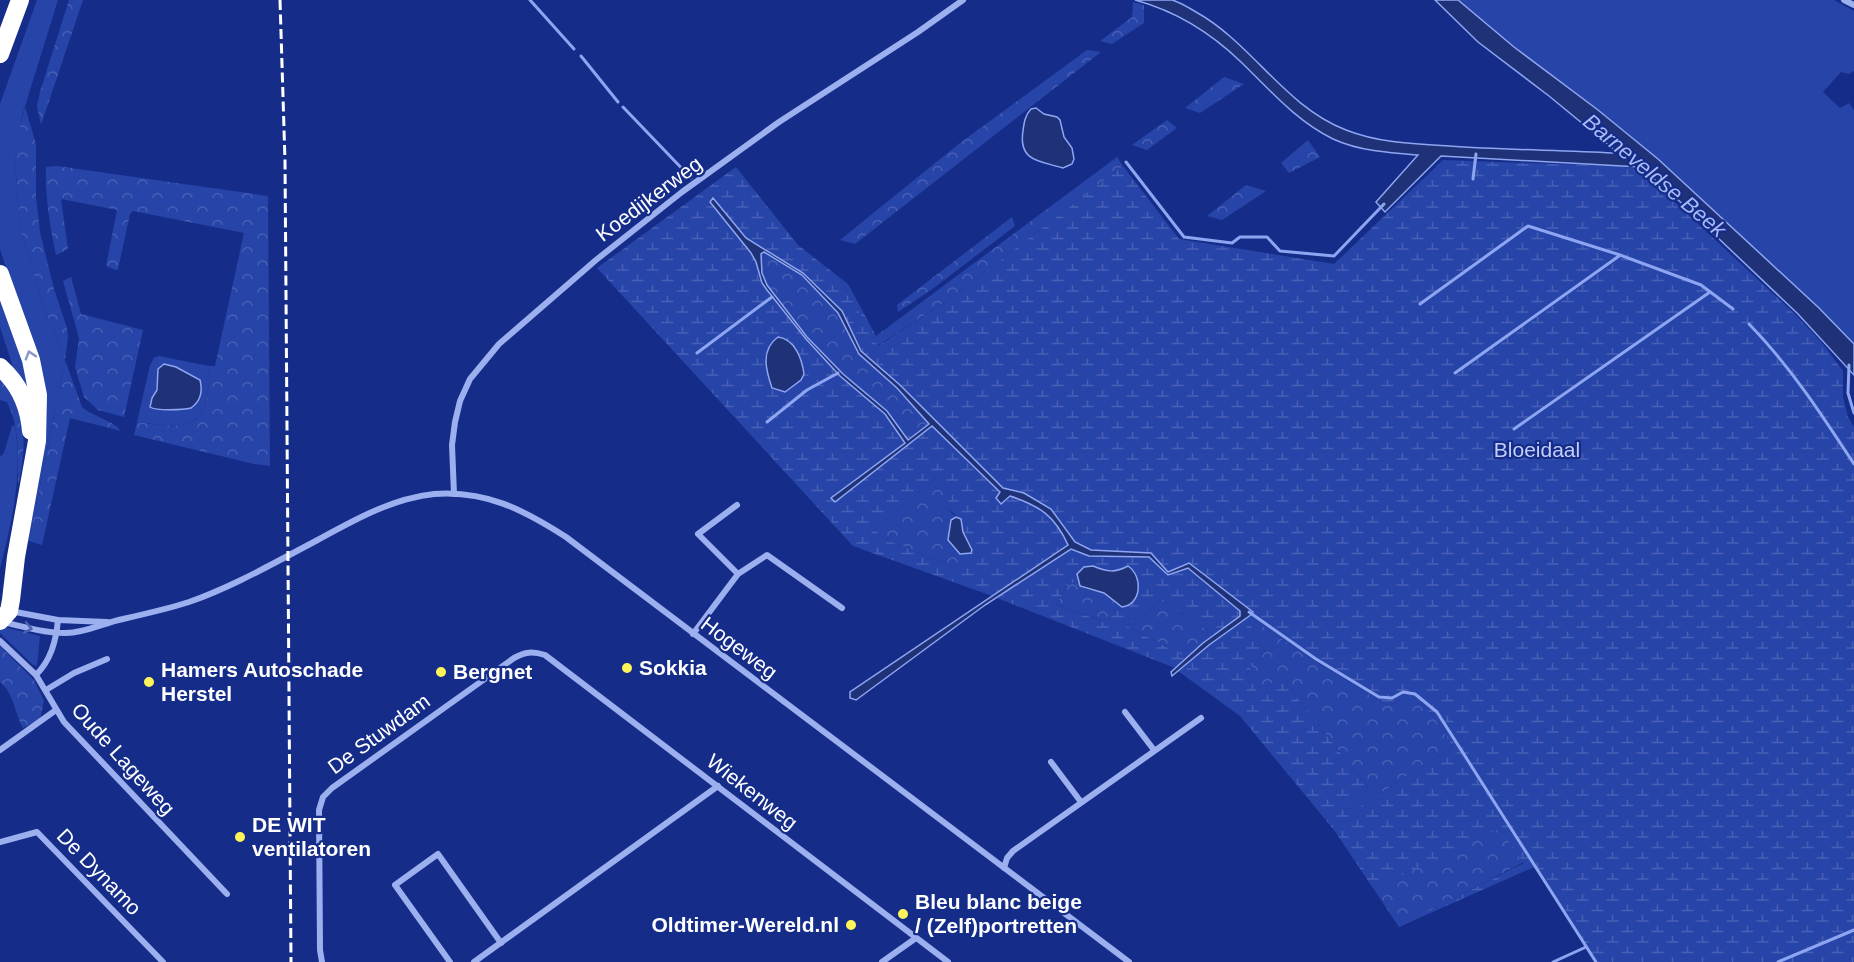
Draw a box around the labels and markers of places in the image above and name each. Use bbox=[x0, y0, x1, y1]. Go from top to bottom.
place label: Sokkia bbox=[639, 656, 707, 679]
place label: Hamers Autoschade Herstel bbox=[161, 658, 363, 705]
place label: Bergnet bbox=[453, 660, 532, 683]
marker: Sokkia bbox=[620, 661, 634, 675]
marker: Bergnet bbox=[434, 665, 448, 679]
marker: Hamers Autoschade Herstel bbox=[142, 675, 156, 689]
place label: DE WIT ventilatoren bbox=[252, 813, 371, 860]
marker: DE WIT ventilatoren bbox=[233, 830, 247, 844]
place label: Bleu blanc beige / (Zelf)portretten bbox=[915, 890, 1082, 937]
marker: Bleu blanc beige / (Zelf)portretten bbox=[896, 907, 910, 921]
place label: Oldtimer-Wereld.nl bbox=[652, 913, 839, 936]
marker: Oldtimer-Wereld.nl bbox=[844, 918, 858, 932]

